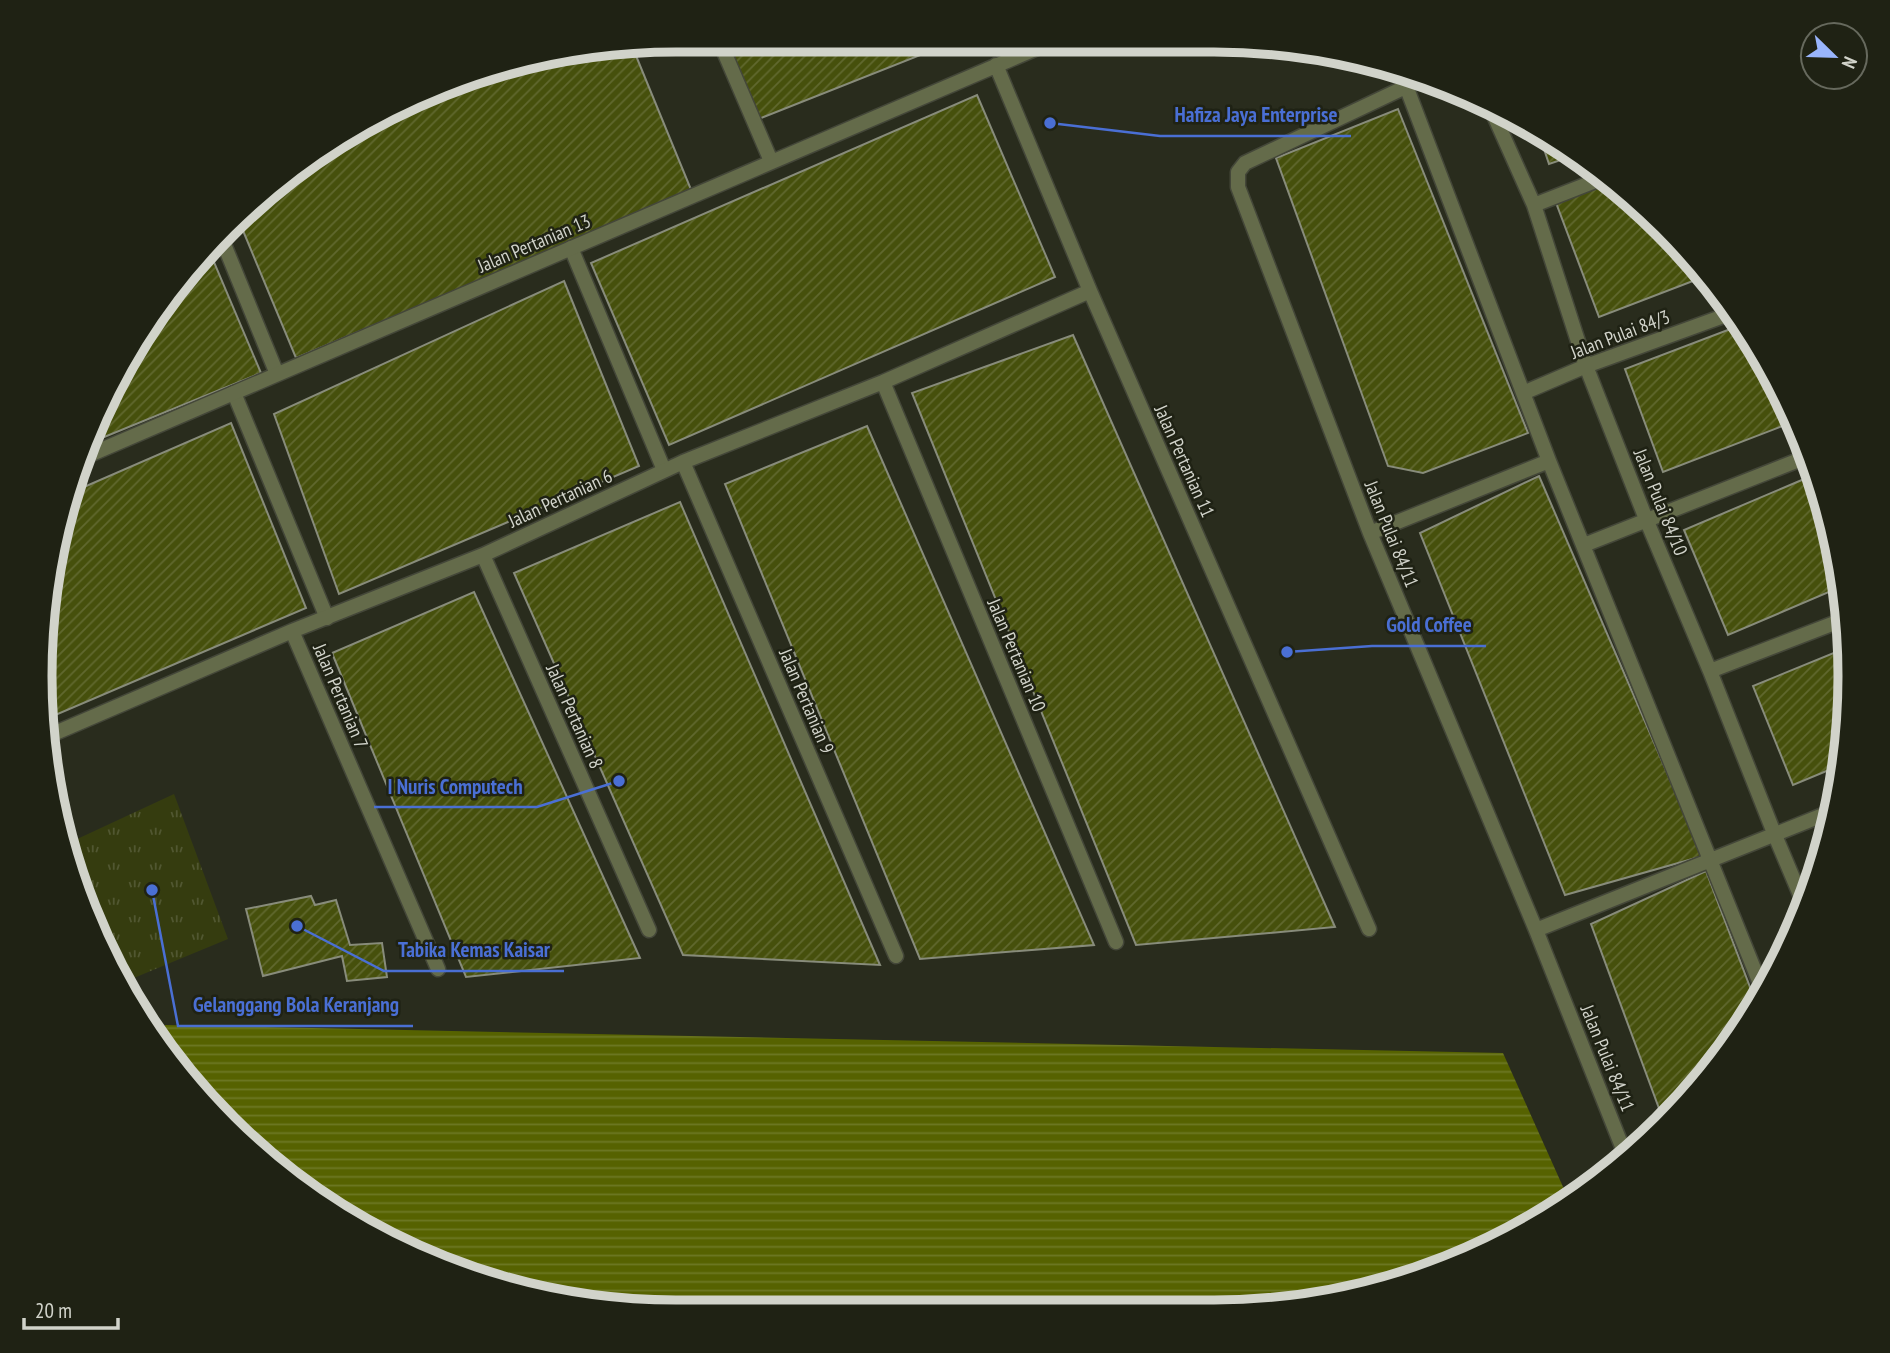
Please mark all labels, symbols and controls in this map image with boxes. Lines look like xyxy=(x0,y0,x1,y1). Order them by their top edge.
north arrow xyxy=(1799,21,1869,91)
text: N xyxy=(1837,53,1863,72)
callout: Hafiza Jaya Enterprise xyxy=(1160,94,1351,136)
text: Hafiza Jaya Enterprise xyxy=(1175,101,1337,128)
street label: Jalan Pertanian 13 xyxy=(473,208,594,278)
street label: Jalan Pulai 84/3 xyxy=(1566,304,1673,364)
street label: Jalan Pertanian 11 xyxy=(1149,400,1220,521)
street label: Jalan Pulai 84/10 xyxy=(1628,444,1693,559)
street label: Jalan Pertanian 6 xyxy=(503,463,616,533)
street label: Jalan Pulai 84/11 xyxy=(1359,476,1424,591)
street label: Jalan Pertanian 10 xyxy=(982,594,1052,715)
callout: Gold Coffee xyxy=(1372,604,1486,646)
text: Gold Coffee xyxy=(1386,611,1472,638)
street label: Jalan Pertanian 7 xyxy=(308,639,374,752)
street label: Jalan Pertanian 9 xyxy=(774,644,840,757)
street label: Jalan Pertanian 8 xyxy=(541,659,609,772)
callout: I Nuris Computech xyxy=(374,765,537,807)
text: I Nuris Computech xyxy=(387,773,523,800)
callout: Tabika Kemas Kaisar xyxy=(384,929,564,971)
text: Tabika Kemas Kaisar xyxy=(398,936,551,963)
callout: Gelanggang Bola Keranjang xyxy=(178,984,413,1026)
text: Gelanggang Bola Keranjang xyxy=(193,991,399,1018)
street label: Jalan Pulai 84/11 xyxy=(1575,1000,1640,1115)
scale bar xyxy=(24,1286,119,1330)
text: 20 m xyxy=(35,1297,72,1324)

